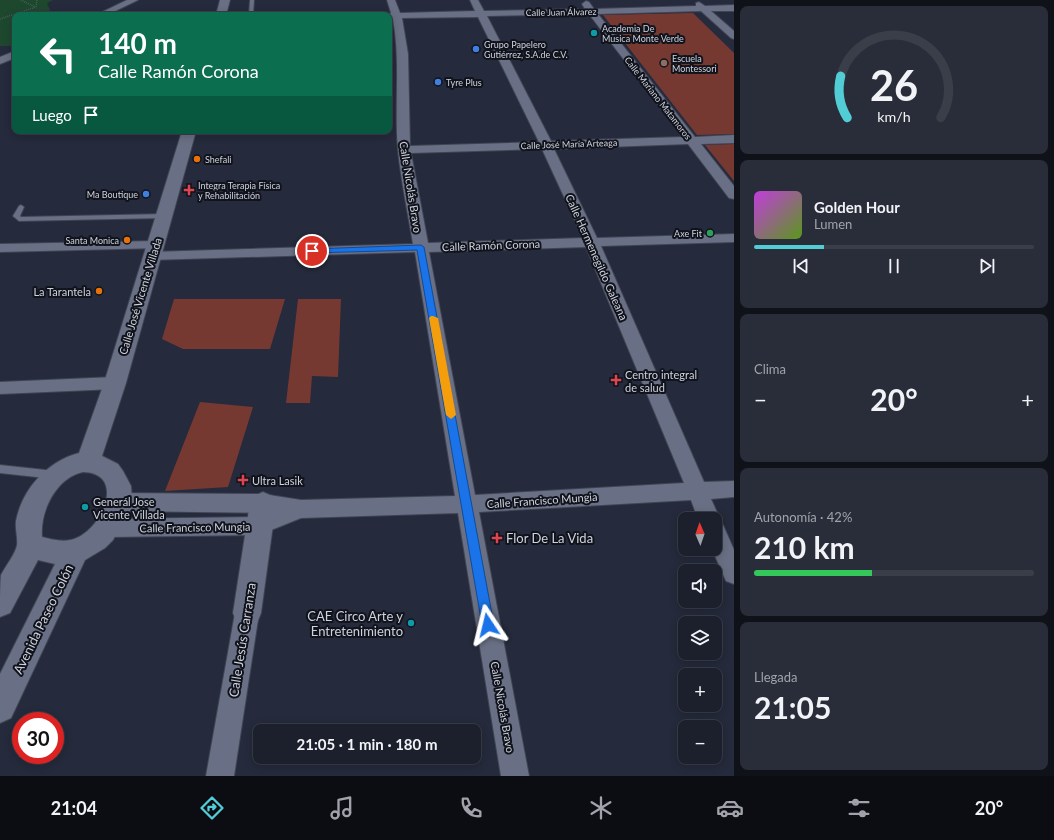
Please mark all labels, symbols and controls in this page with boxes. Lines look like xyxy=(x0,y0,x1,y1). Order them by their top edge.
street label: Calle Juan Álvarez xyxy=(525,6,597,18)
place label: Academia De Musica Monte Verde xyxy=(602,23,684,44)
text: 140 m xyxy=(98,26,177,60)
icon: left xyxy=(32,28,84,80)
marker: Academia De Musica Monte Verde xyxy=(589,28,599,38)
place label: Grupo Papelero Gutiérrez, S.A.de C.V. xyxy=(484,39,568,60)
marker: Grupo Papelero Gutiérrez, S.A.de C.V. xyxy=(471,44,481,54)
place label: Escuela Montessori xyxy=(672,53,717,74)
street label: Calle Mariano Matamoros xyxy=(622,55,694,142)
marker: Escuela Montessori xyxy=(659,58,669,68)
text: Calle Ramón Corona xyxy=(98,60,259,82)
text: 26 xyxy=(870,60,918,110)
marker: Tyre Plus xyxy=(433,77,443,87)
place label: Tyre Plus xyxy=(446,77,482,88)
icon: arrive xyxy=(80,104,102,126)
text: Luego xyxy=(32,106,72,124)
text: km/h xyxy=(877,108,911,125)
street label: Calle José María Arteaga xyxy=(520,137,618,151)
street label: Calle Nicolás Bravo xyxy=(397,140,425,234)
marker: Shefali xyxy=(192,154,202,164)
place label: Shefali xyxy=(205,154,231,165)
place label: Integra Terapia Física y Rehabilitación xyxy=(198,180,280,201)
marker: Integra Terapia Física y Rehabilitación xyxy=(183,184,195,196)
place label: Ma Boutique xyxy=(87,189,138,200)
marker: Ma Boutique xyxy=(141,189,151,199)
street label: Calle Hermenegildo Galeana xyxy=(563,192,631,322)
text: Golden Hour xyxy=(814,198,900,216)
text: Lumen xyxy=(814,216,852,232)
place label: Axe Fit xyxy=(674,228,703,239)
marker: Axe Fit xyxy=(705,228,715,238)
pin xyxy=(295,234,329,268)
place label: Santa Monica xyxy=(65,235,119,246)
marker: Santa Monica xyxy=(122,235,132,245)
street label: Calle José Vicente Villada xyxy=(116,236,164,356)
street label: Calle Ramón Corona xyxy=(442,237,540,253)
icon: arrive xyxy=(301,240,323,262)
icon: previous xyxy=(790,255,812,277)
icon: pause xyxy=(883,255,905,277)
icon: next xyxy=(976,255,998,277)
place label: La Tarantela xyxy=(33,285,91,298)
marker: La Tarantela xyxy=(94,286,104,296)
text: Clima xyxy=(754,361,786,377)
place label: Centro integral de salud xyxy=(625,368,697,394)
marker: Centro integral de salud xyxy=(610,374,622,386)
text: 20° xyxy=(870,381,918,417)
text: − xyxy=(754,386,767,413)
text: + xyxy=(1021,386,1034,413)
marker: Ultra Lasik xyxy=(237,474,249,486)
place label: Ultra Lasik xyxy=(252,474,303,487)
street label: Calle Francisco Mungia xyxy=(486,490,598,510)
place label: Generál Jose Vicente Villada xyxy=(93,495,165,521)
marker: Generál Jose Vicente Villada xyxy=(80,502,90,512)
text: Autonomía · 42% xyxy=(754,509,852,525)
north arrow xyxy=(678,512,722,556)
map controls xyxy=(678,512,722,764)
street label: Calle Francisco Mungia xyxy=(139,520,251,534)
text: 210 km xyxy=(754,529,855,565)
place label: Flor De La Vida xyxy=(506,530,593,546)
marker: Flor De La Vida xyxy=(491,532,503,544)
street label: Avenida Paseo Colón xyxy=(10,562,76,676)
button: sound xyxy=(678,564,722,608)
street label: Calle Jesús Carranza xyxy=(225,582,259,698)
position arrow xyxy=(467,604,509,646)
place label: CAE Circo Arte y Entretenimiento xyxy=(307,608,403,639)
button: layers xyxy=(678,616,722,660)
marker: CAE Circo Arte y Entretenimiento xyxy=(406,618,416,628)
street label: Calle Nicolás Bravo xyxy=(489,660,517,754)
button: + xyxy=(678,668,722,712)
text: Llegada xyxy=(754,669,798,685)
text: 21:05 xyxy=(754,689,831,725)
speed limit sign: 30 xyxy=(12,712,64,764)
button: − xyxy=(678,720,722,764)
text: 21:05 · 1 min · 180 m xyxy=(297,735,437,753)
icon: directions xyxy=(198,794,226,822)
icon: music xyxy=(328,794,356,822)
icon: phone xyxy=(457,794,485,822)
icon: climate xyxy=(587,794,615,822)
icon: car xyxy=(716,794,744,822)
icon: filters xyxy=(845,794,873,822)
text: 21:04 xyxy=(51,797,97,819)
text: 20° xyxy=(975,797,1003,819)

